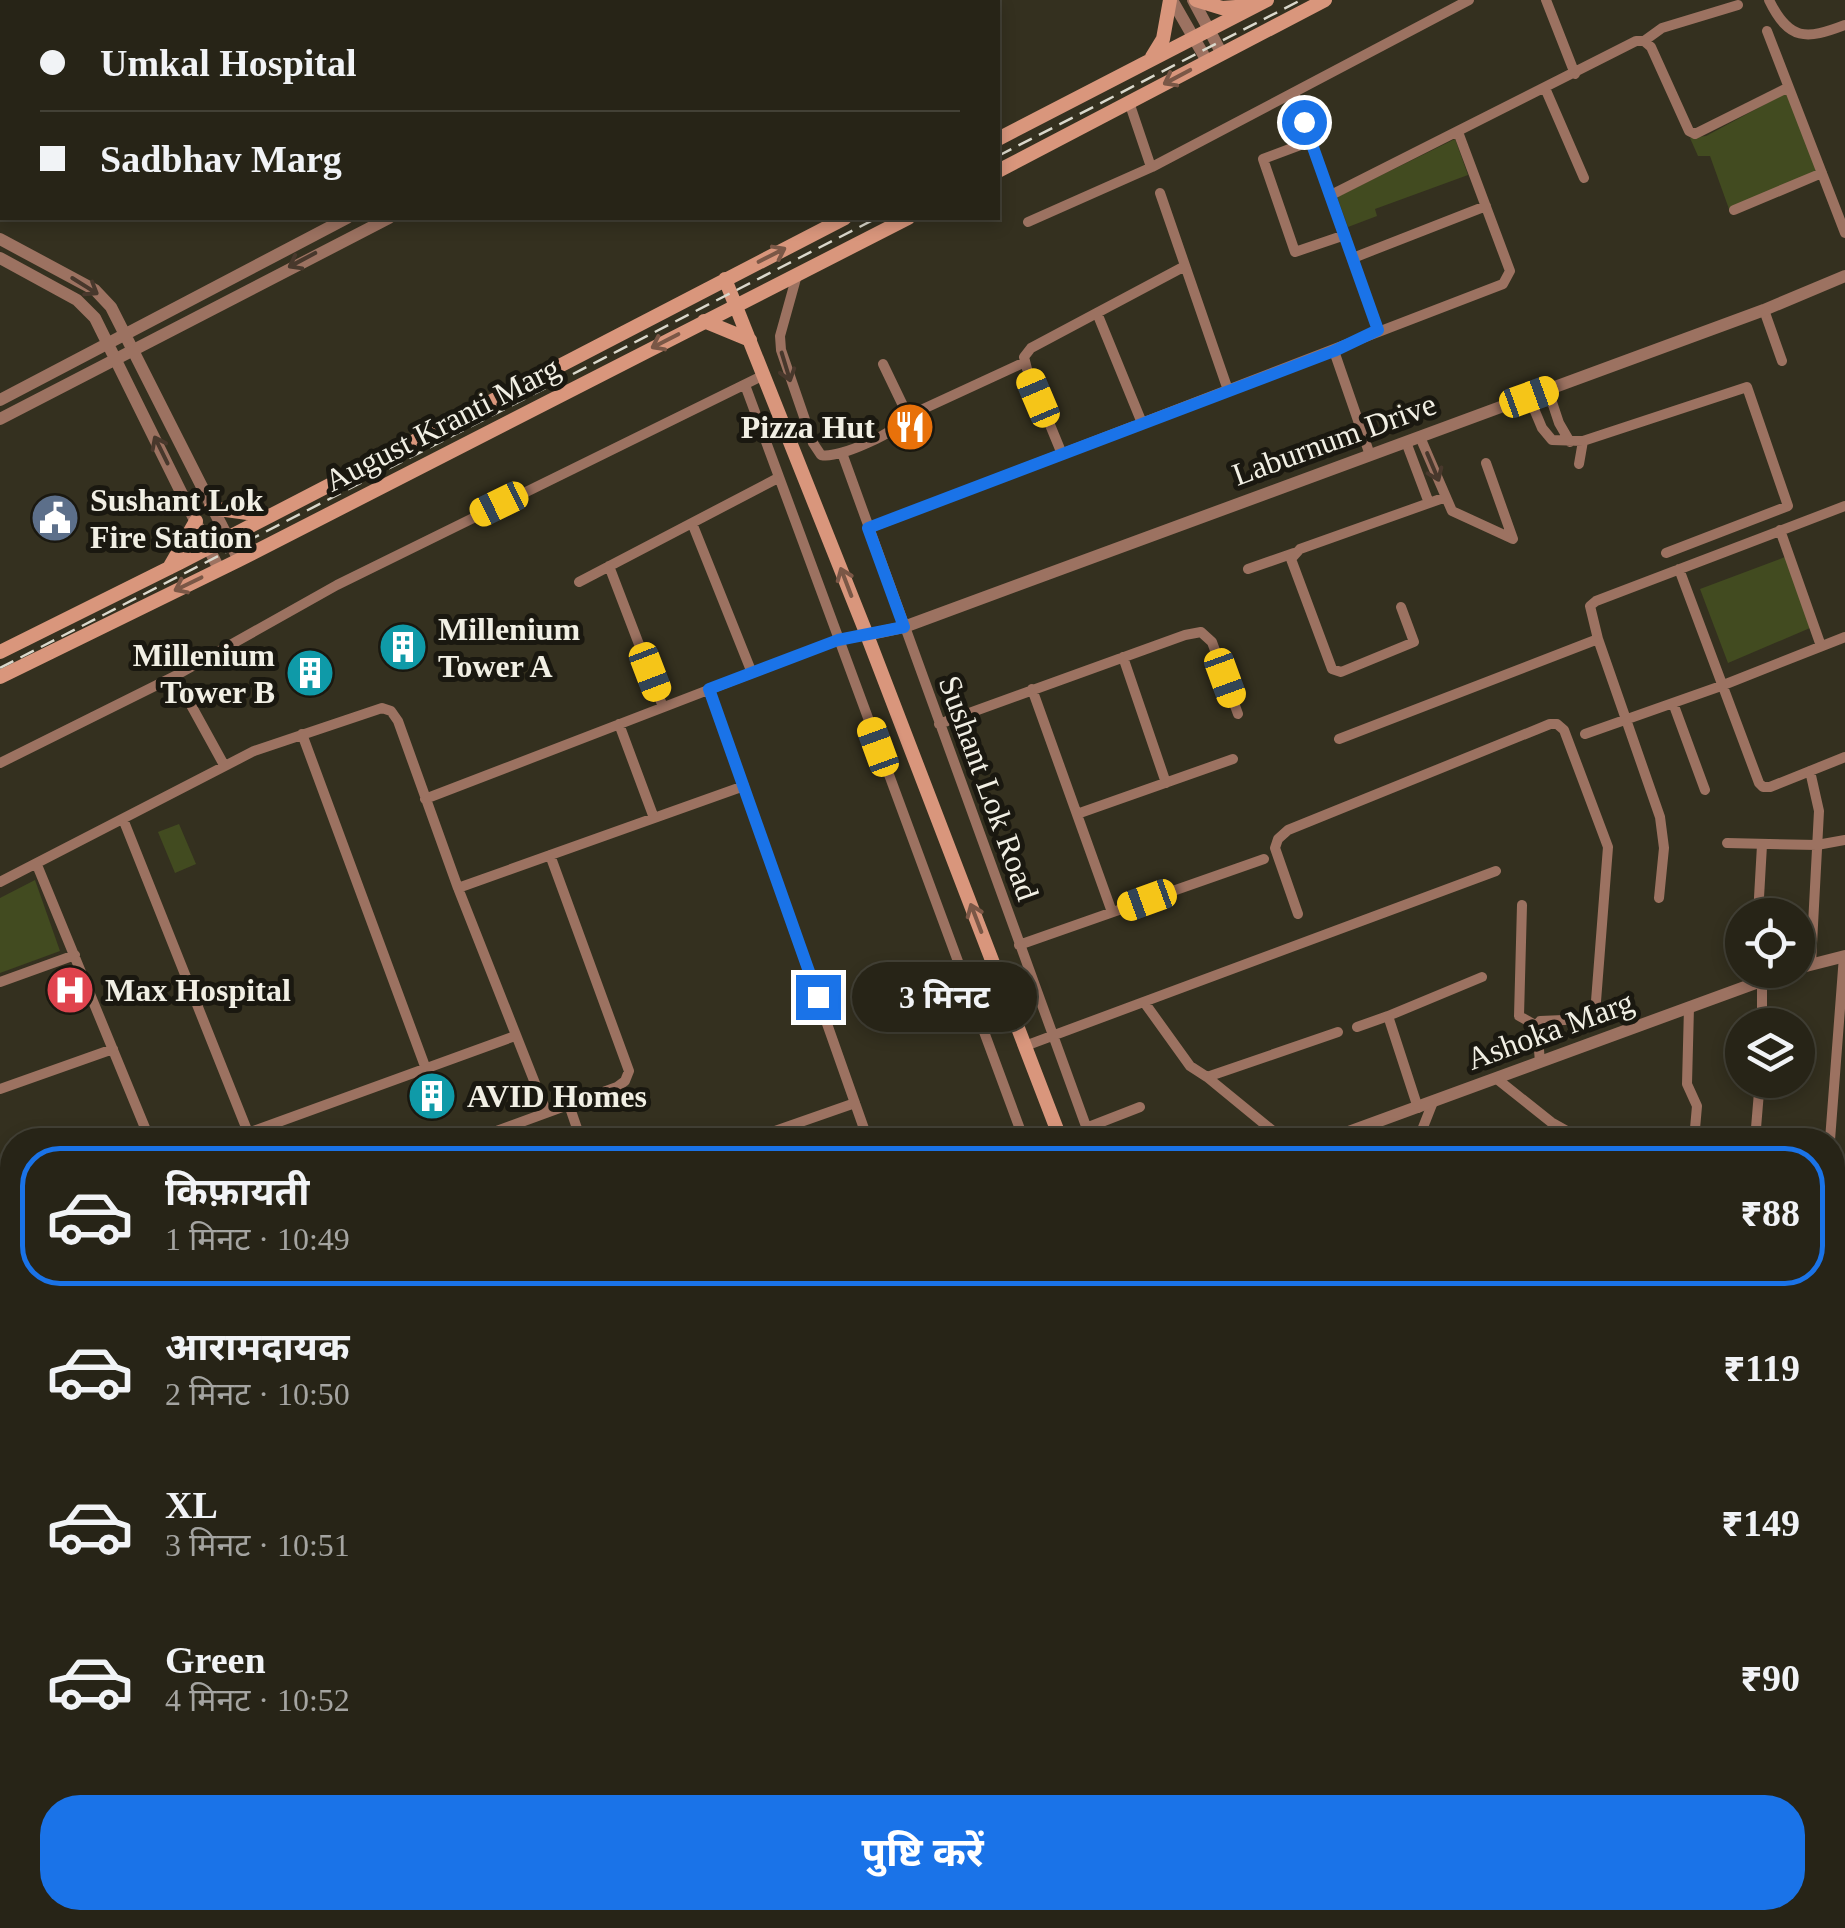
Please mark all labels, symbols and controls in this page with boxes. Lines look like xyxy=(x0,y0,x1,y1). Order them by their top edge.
text: Umkal Hospital xyxy=(100,42,357,84)
one-way arrow xyxy=(1162,68,1192,87)
route start xyxy=(1282,100,1327,145)
text: Sadbhav Marg xyxy=(100,138,342,180)
one-way arrow xyxy=(756,245,786,264)
one-way arrow xyxy=(287,251,317,270)
one-way arrow xyxy=(70,276,99,297)
one-way arrow xyxy=(650,332,680,351)
street label: August Kranti Marg xyxy=(318,349,566,499)
one-way arrow xyxy=(778,351,796,382)
car xyxy=(1012,365,1064,431)
car xyxy=(1496,373,1562,421)
street label: Laburnum Drive xyxy=(1227,385,1441,493)
restaurant icon: Pizza Hut xyxy=(884,401,936,453)
place label: Pizza Hut xyxy=(741,409,875,445)
one-way arrow xyxy=(150,436,169,466)
one-way arrow xyxy=(1425,451,1443,482)
car xyxy=(465,477,533,531)
place label: Sushant Lok Fire Station xyxy=(90,482,264,555)
public building icon: Sushant Lok Fire Station xyxy=(29,492,81,544)
one-way arrow xyxy=(836,568,854,598)
one-way arrow xyxy=(174,576,204,595)
place label: Millenium Tower A xyxy=(438,611,581,684)
building icon: Millenium Tower A xyxy=(377,621,429,673)
place label: Millenium Tower B xyxy=(133,637,275,710)
car xyxy=(625,639,675,705)
car xyxy=(1201,645,1249,711)
building icon: Millenium Tower B xyxy=(284,647,336,699)
street label: Sushant Lok Road xyxy=(932,671,1046,905)
car xyxy=(854,714,902,780)
car xyxy=(1114,876,1180,924)
map controls xyxy=(1725,898,1815,1098)
button: locate xyxy=(1725,898,1815,988)
one-way arrow xyxy=(965,904,983,934)
callout: 3 मिनट xyxy=(853,962,1038,1032)
hospital icon: Max Hospital xyxy=(44,964,96,1016)
place label: Max Hospital xyxy=(105,972,291,1008)
route end xyxy=(796,975,841,1020)
text: 3 मिनट xyxy=(899,979,990,1015)
street label: Ashoka Marg xyxy=(1462,983,1638,1077)
button: layers xyxy=(1725,1008,1815,1098)
building icon: AVID Homes xyxy=(406,1070,458,1122)
place label: AVID Homes xyxy=(467,1078,647,1114)
icon: car xyxy=(45,1171,135,1261)
text: किफ़ायती xyxy=(165,1171,309,1213)
text: ₹88 xyxy=(1740,1192,1800,1234)
text: 1 मिनट · 10:49 xyxy=(165,1221,350,1257)
icon: car xyxy=(45,1326,135,1416)
text: आरामदायक xyxy=(165,1326,349,1368)
text: ₹119 xyxy=(1723,1347,1800,1389)
text: 2 मिनट · 10:50 xyxy=(165,1376,350,1412)
icon: car xyxy=(45,1481,135,1571)
text: XL xyxy=(165,1484,218,1526)
text: ₹149 xyxy=(1721,1502,1800,1544)
text: 3 मिनट · 10:51 xyxy=(165,1527,350,1563)
icon: car xyxy=(45,1636,135,1726)
text: Green xyxy=(165,1639,266,1681)
text: ₹90 xyxy=(1740,1657,1800,1699)
text: 4 मिनट · 10:52 xyxy=(165,1682,350,1718)
button: पुष्टि करें xyxy=(40,1795,1805,1910)

